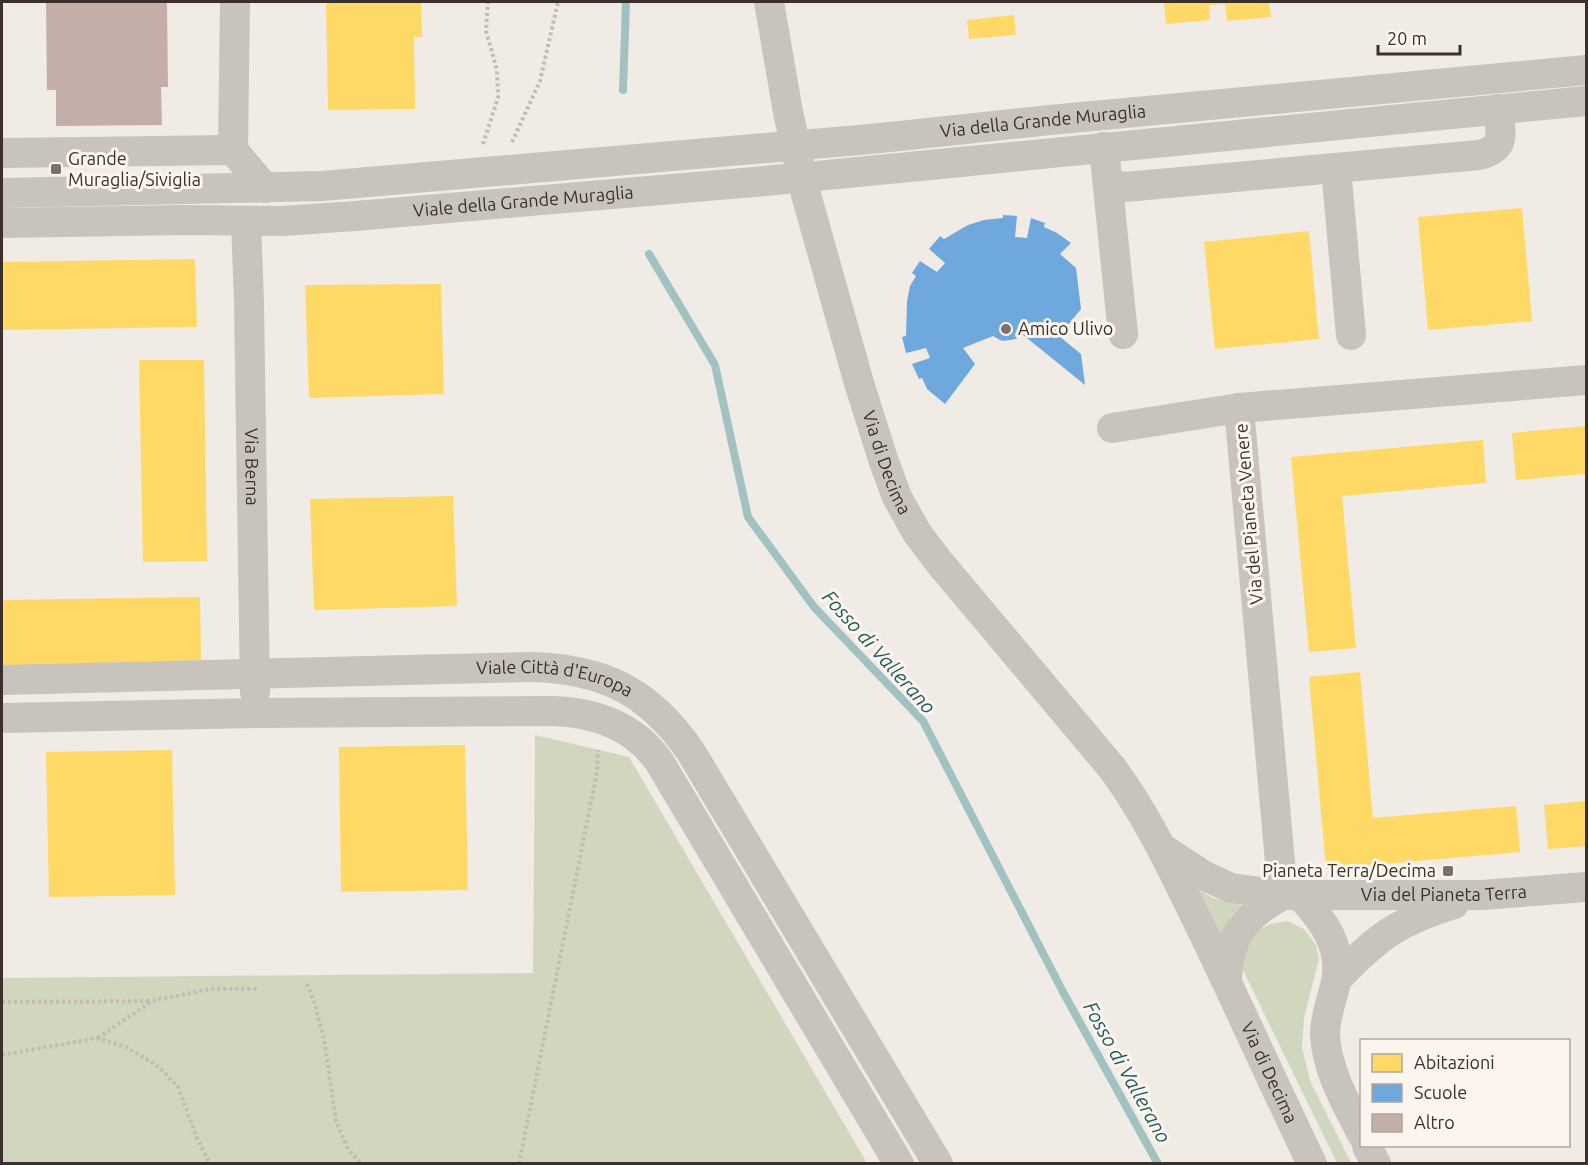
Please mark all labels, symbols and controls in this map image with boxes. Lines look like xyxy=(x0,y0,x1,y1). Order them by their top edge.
scale bar xyxy=(1378,18,1460,56)
text: 20 m xyxy=(1387,28,1427,48)
street label: Via della Grande Muraglia xyxy=(939,100,1147,141)
place label: Grande Muraglia/Siviglia xyxy=(68,148,201,189)
marker: Grande Muraglia/Siviglia xyxy=(49,162,63,176)
street label: Viale della Grande Muraglia xyxy=(412,181,634,220)
place label: Amico Ulivo xyxy=(1018,318,1113,338)
marker: Amico Ulivo xyxy=(999,322,1013,336)
street label: Via di Decima xyxy=(859,408,916,517)
street label: Via del Pianeta Venere xyxy=(1230,423,1266,605)
street label: Via Berna xyxy=(242,428,263,506)
water label: Fosso di Vallerano xyxy=(818,585,941,718)
street label: Viale Città d'Europa xyxy=(476,656,637,700)
place label: Pianeta Terra/Decima xyxy=(1262,860,1436,880)
marker: Pianeta Terra/Decima xyxy=(1441,864,1455,878)
street label: Via del Pianeta Terra xyxy=(1361,881,1528,904)
water label: Fosso di Vallerano xyxy=(1079,997,1176,1146)
street label: Via di Decima xyxy=(1238,1019,1302,1126)
legend xyxy=(1360,1039,1570,1147)
text: Abitazioni xyxy=(1414,1052,1495,1072)
text: Scuole xyxy=(1414,1082,1467,1102)
text: Altro xyxy=(1414,1112,1455,1132)

